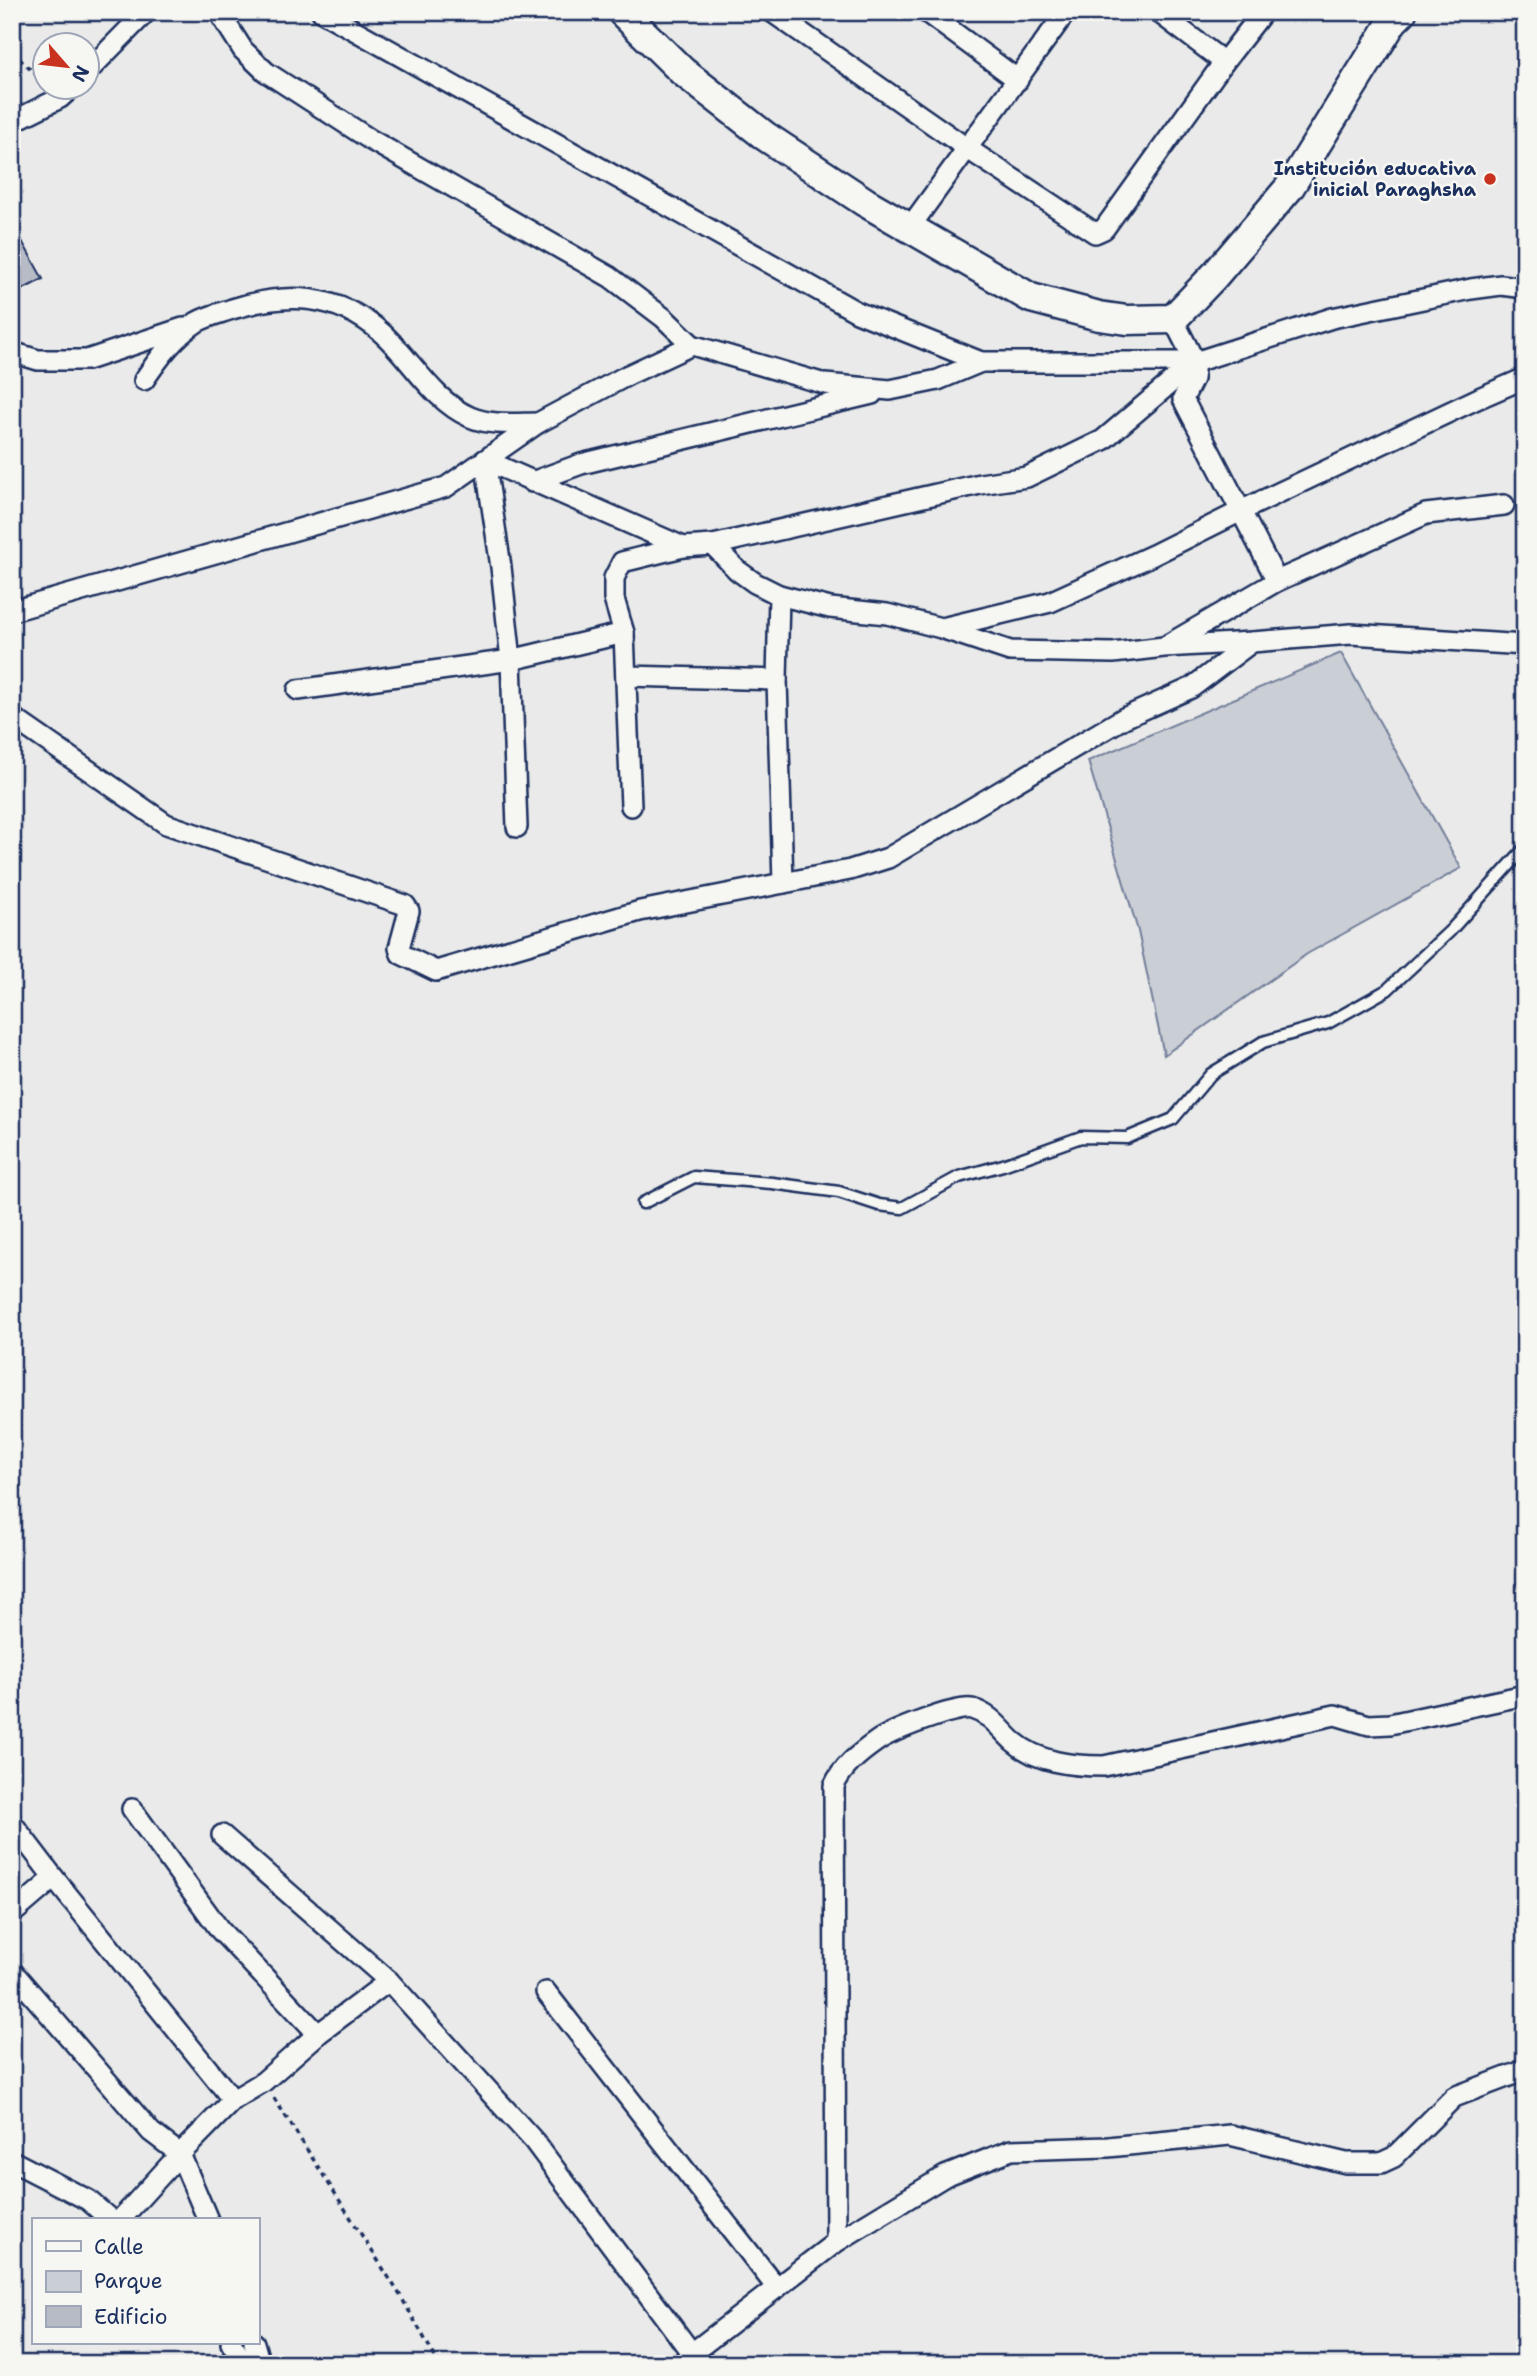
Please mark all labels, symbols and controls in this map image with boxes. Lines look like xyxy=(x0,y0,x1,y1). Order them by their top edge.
north arrow xyxy=(32,32,102,102)
text: N xyxy=(66,61,95,86)
place label: Institución educativa inicial Paraghsha xyxy=(1274,157,1477,202)
marker: Institución educativa inicial Paraghsha xyxy=(1482,171,1498,187)
legend xyxy=(32,2218,259,2344)
text: Calle xyxy=(94,2233,144,2261)
text: Parque xyxy=(94,2267,163,2295)
text: Edificio xyxy=(94,2303,167,2331)

